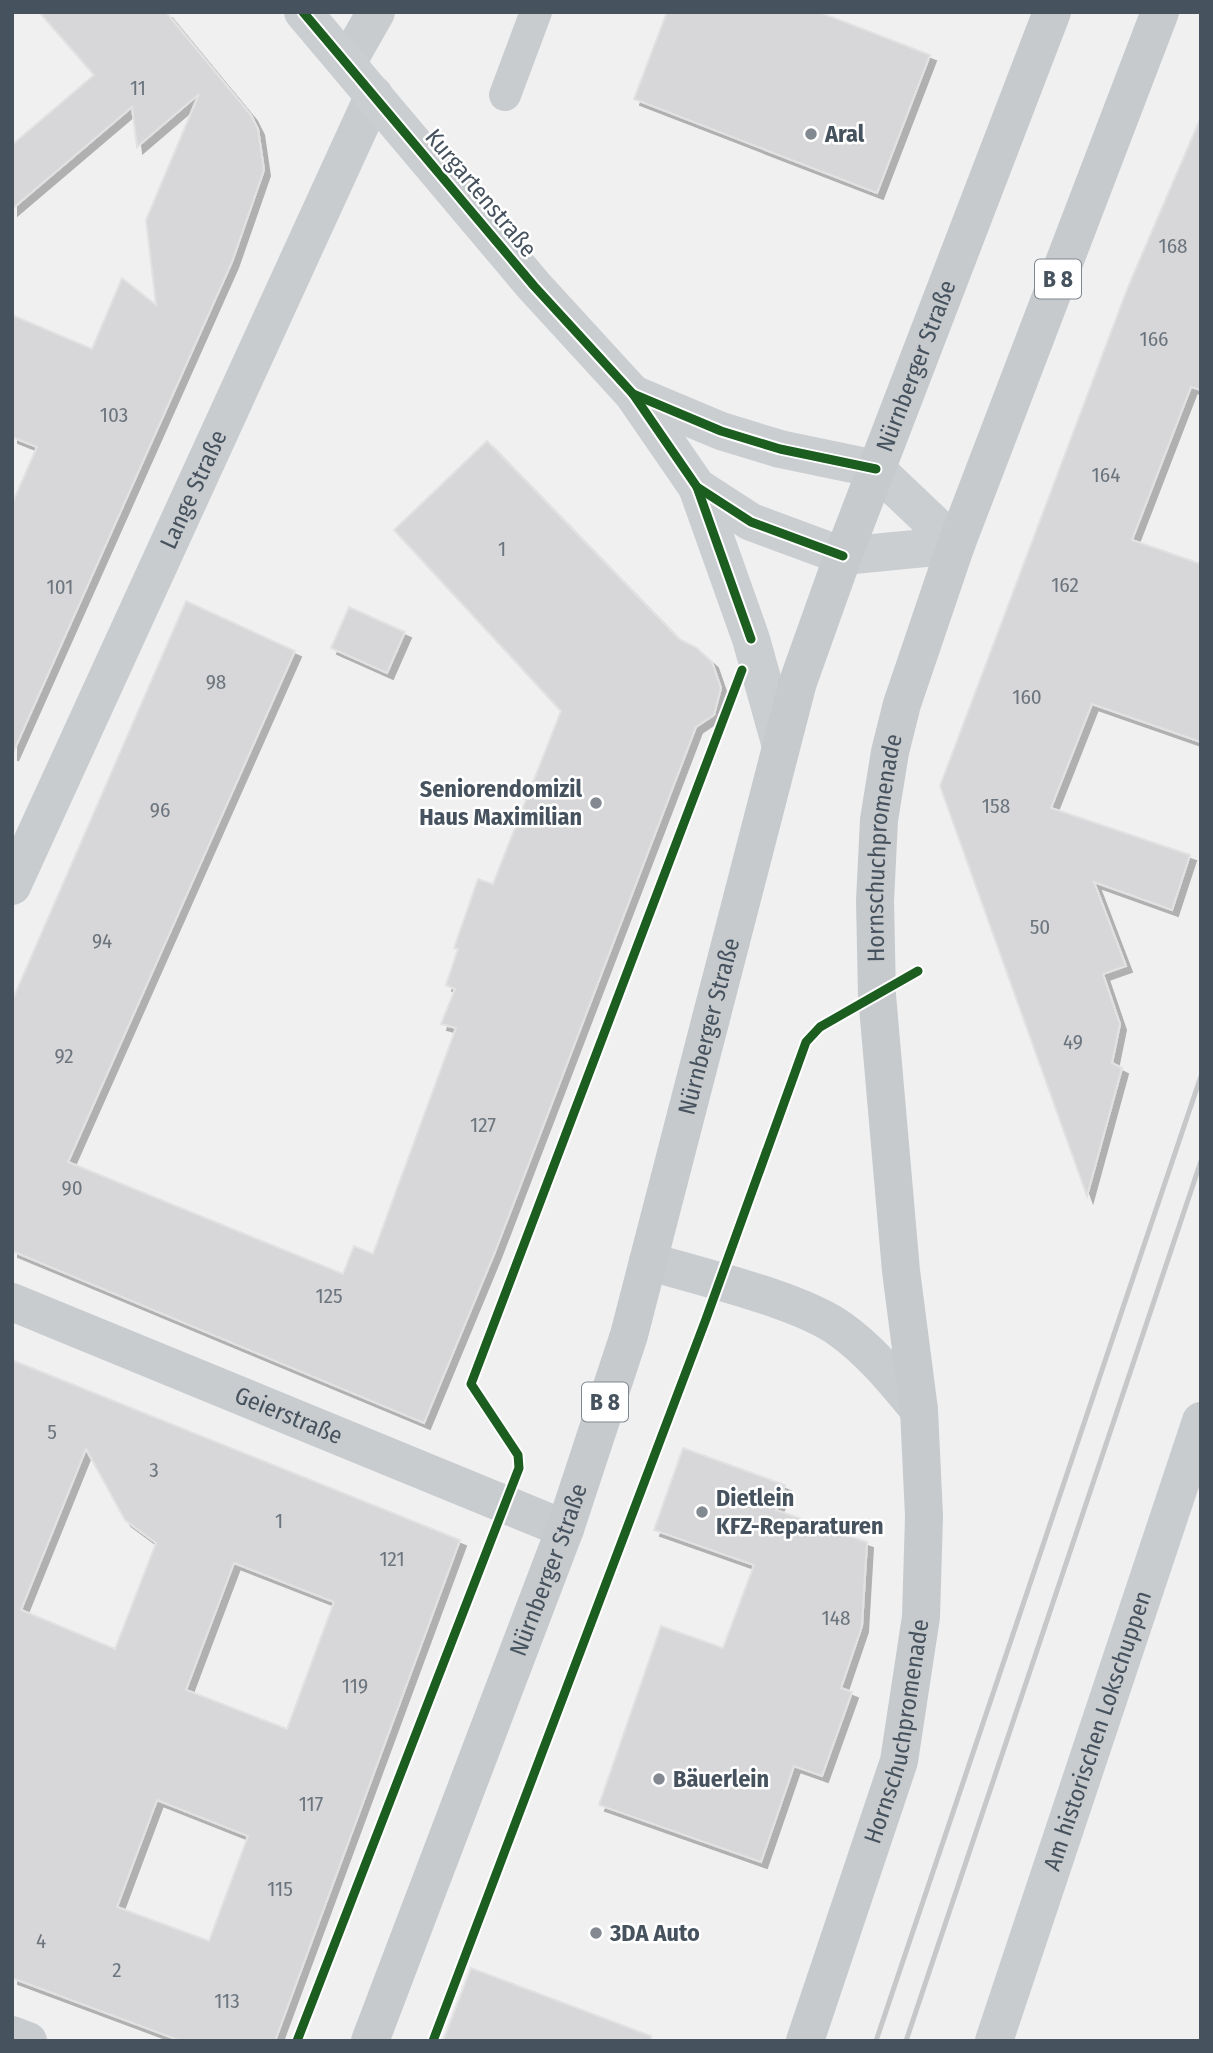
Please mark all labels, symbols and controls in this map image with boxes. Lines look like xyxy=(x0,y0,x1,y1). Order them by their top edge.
house number: 11 xyxy=(130,75,146,101)
place label: Aral xyxy=(824,120,865,148)
street label: Kurgartenstraße xyxy=(419,123,543,263)
marker: Aral xyxy=(803,126,819,142)
house number: 168 xyxy=(1158,233,1188,259)
road number: B 8 xyxy=(1035,260,1081,298)
street label: Nürnberger Straße xyxy=(870,276,962,456)
house number: 166 xyxy=(1139,326,1169,352)
house number: 103 xyxy=(100,402,128,428)
street label: Lange Straße xyxy=(154,426,233,553)
house number: 164 xyxy=(1092,462,1120,488)
house number: 1 xyxy=(498,536,506,562)
house number: 162 xyxy=(1051,572,1079,598)
house number: 101 xyxy=(47,574,73,600)
house number: 98 xyxy=(206,669,226,695)
house number: 160 xyxy=(1012,684,1042,710)
street label: Hornschuchpromenade xyxy=(861,731,908,962)
place label: Seniorendomizil Haus Maximilian xyxy=(419,775,582,831)
house number: 158 xyxy=(982,793,1010,819)
marker: Seniorendomizil Haus Maximilian xyxy=(588,795,604,811)
house number: 96 xyxy=(150,797,170,823)
house number: 50 xyxy=(1030,914,1050,940)
house number: 94 xyxy=(92,928,112,954)
street label: Nürnberger Straße xyxy=(673,935,745,1118)
house number: 49 xyxy=(1063,1029,1083,1055)
house number: 92 xyxy=(54,1043,74,1069)
house number: 127 xyxy=(470,1112,496,1138)
house number: 90 xyxy=(61,1175,83,1201)
house number: 125 xyxy=(315,1283,343,1309)
street label: Geierstraße xyxy=(231,1381,347,1450)
road number: B 8 xyxy=(582,1382,628,1422)
house number: 5 xyxy=(47,1419,57,1445)
house number: 3 xyxy=(149,1457,159,1483)
street label: Nürnberger Straße xyxy=(504,1480,593,1660)
place label: Dietlein KFZ-Reparaturen xyxy=(716,1484,884,1540)
marker: Dietlein KFZ-Reparaturen xyxy=(694,1504,710,1520)
house number: 1 xyxy=(275,1508,283,1534)
house number: 121 xyxy=(379,1546,405,1572)
street label: Am historischen Lokschuppen xyxy=(1038,1587,1157,1874)
house number: 148 xyxy=(822,1605,850,1631)
street label: Hornschuchpromenade xyxy=(858,1617,934,1847)
house number: 119 xyxy=(342,1673,368,1699)
place label: Bäuerlein xyxy=(673,1765,769,1793)
marker: Bäuerlein xyxy=(651,1771,667,1787)
house number: 117 xyxy=(299,1791,323,1817)
house number: 115 xyxy=(267,1876,293,1902)
place label: 3DA Auto xyxy=(609,1919,700,1947)
marker: 3DA Auto xyxy=(588,1925,604,1941)
house number: 4 xyxy=(36,1928,46,1954)
house number: 2 xyxy=(112,1957,122,1983)
house number: 113 xyxy=(214,1988,240,2014)

